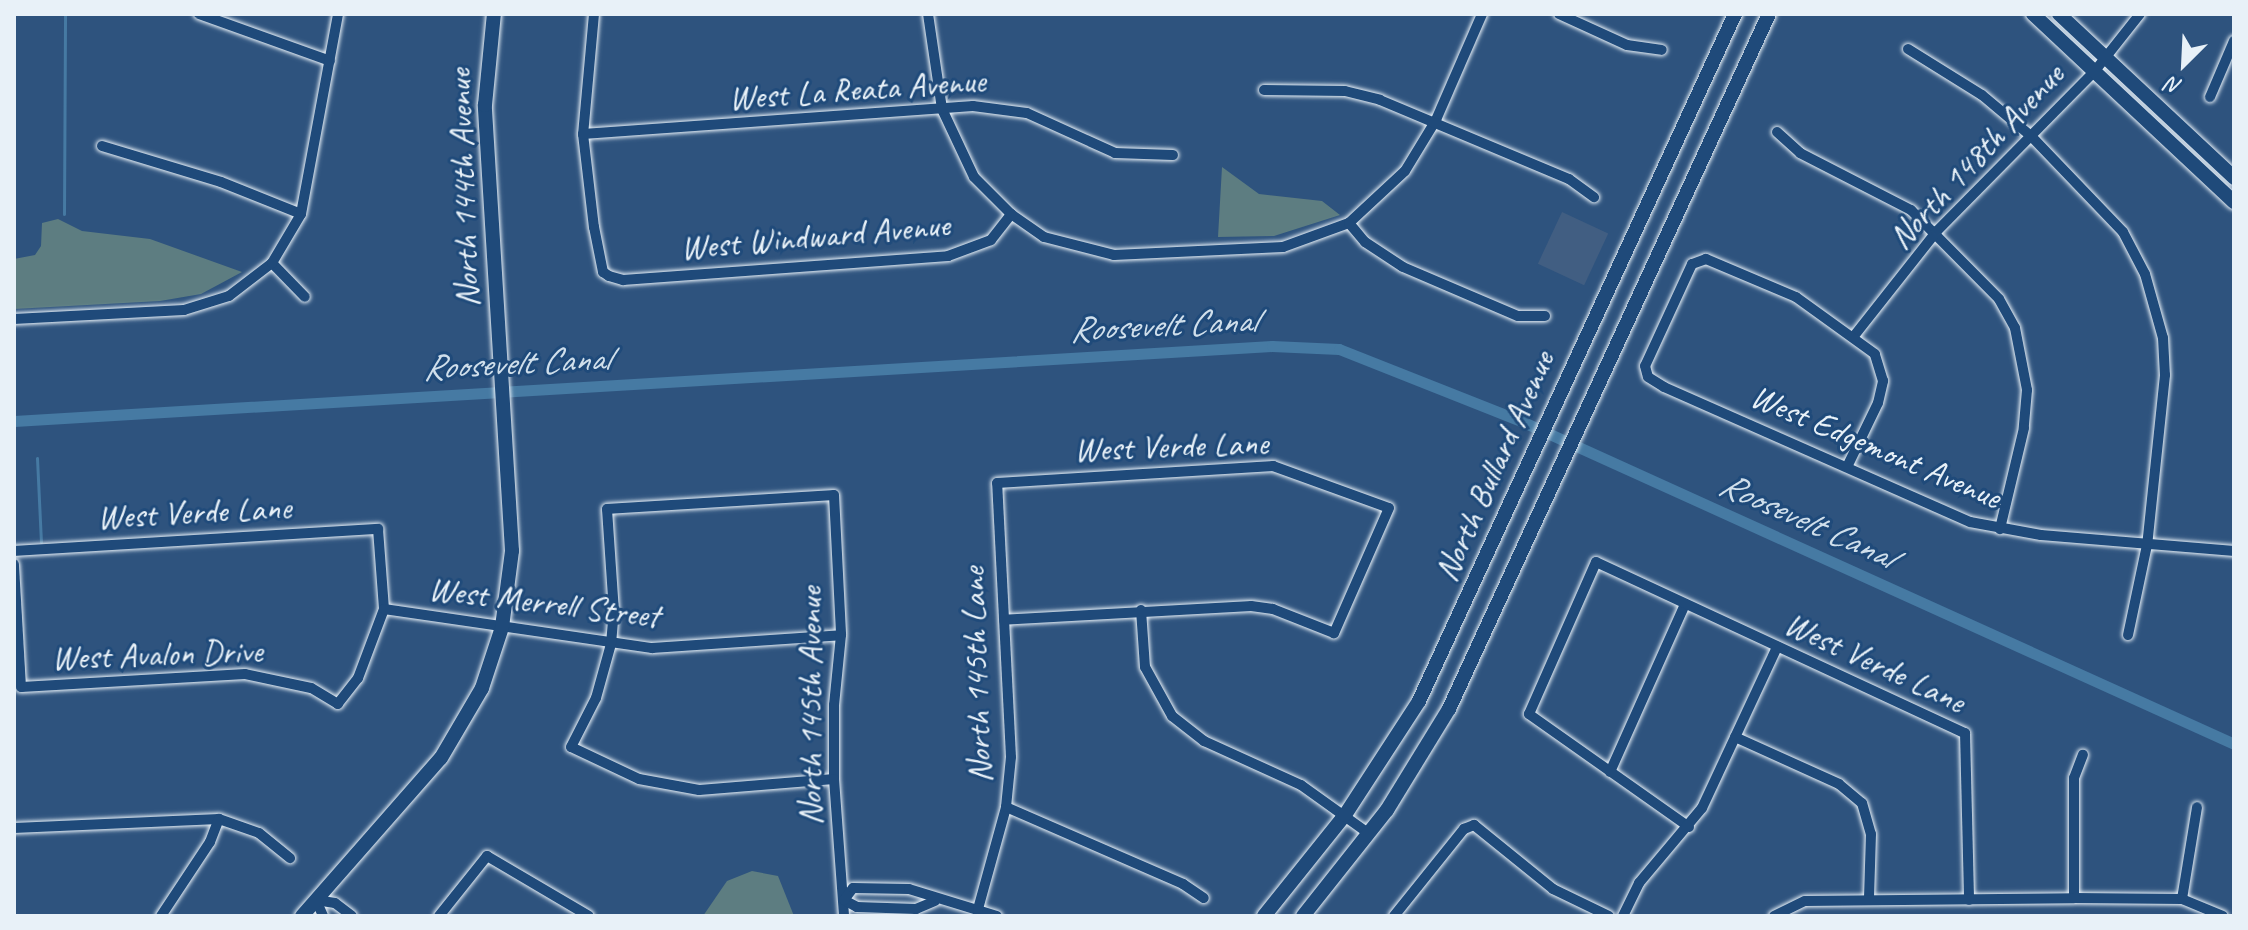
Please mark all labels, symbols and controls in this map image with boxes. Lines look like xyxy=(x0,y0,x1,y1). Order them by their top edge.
north arrow xyxy=(2144,24,2224,104)
street label: North 148th Avenue xyxy=(1880,55,2072,257)
street label: West La Reata Avenue xyxy=(727,60,987,118)
street label: North 144th Avenue xyxy=(438,68,488,308)
text: N xyxy=(2162,70,2186,101)
street label: West Windward Avenue xyxy=(678,204,952,268)
water label: Roosevelt Canal xyxy=(1068,299,1258,351)
water label: Roosevelt Canal xyxy=(421,337,611,389)
street label: North Bullard Avenue xyxy=(1425,345,1563,587)
street label: West Edgemont Avenue xyxy=(1746,375,2006,517)
street label: West Verde Lane xyxy=(1073,422,1269,470)
water label: Roosevelt Canal xyxy=(1712,462,1902,578)
street label: West Verde Lane xyxy=(96,487,292,537)
street label: North 145th Lane xyxy=(952,566,1000,784)
street label: West Merrell Street xyxy=(426,568,662,636)
street label: North 145th Avenue xyxy=(790,587,830,825)
street label: West Verde Lane xyxy=(1778,602,1972,722)
street label: West Avalon Drive xyxy=(50,630,264,678)

